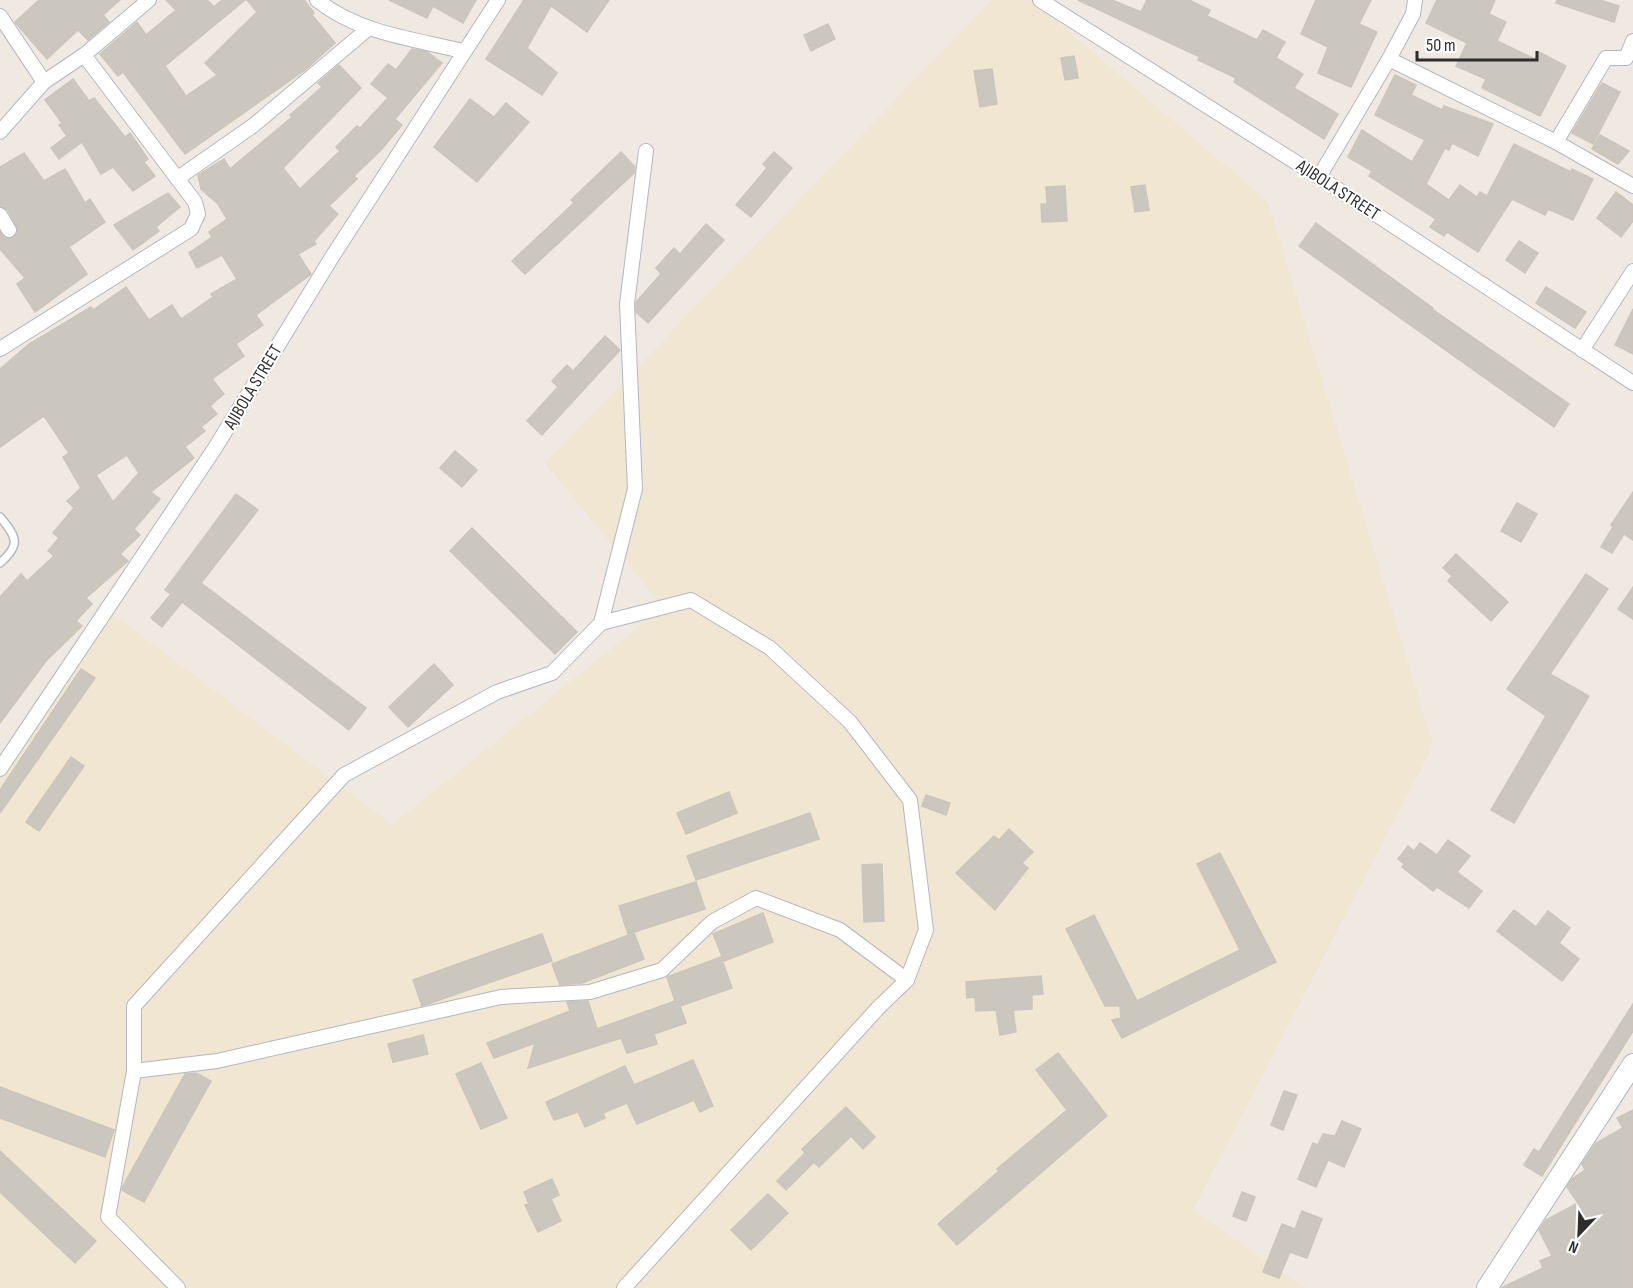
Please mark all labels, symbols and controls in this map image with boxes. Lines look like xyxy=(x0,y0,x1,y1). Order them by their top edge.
scale bar xyxy=(1417,24,1537,62)
text: 50 m xyxy=(1426,35,1456,56)
street label: AJIBOLA STREET xyxy=(1292,155,1384,225)
street label: AJIBOLA STREET xyxy=(219,341,286,434)
north arrow xyxy=(1549,1204,1609,1264)
text: N xyxy=(1566,1236,1581,1257)

